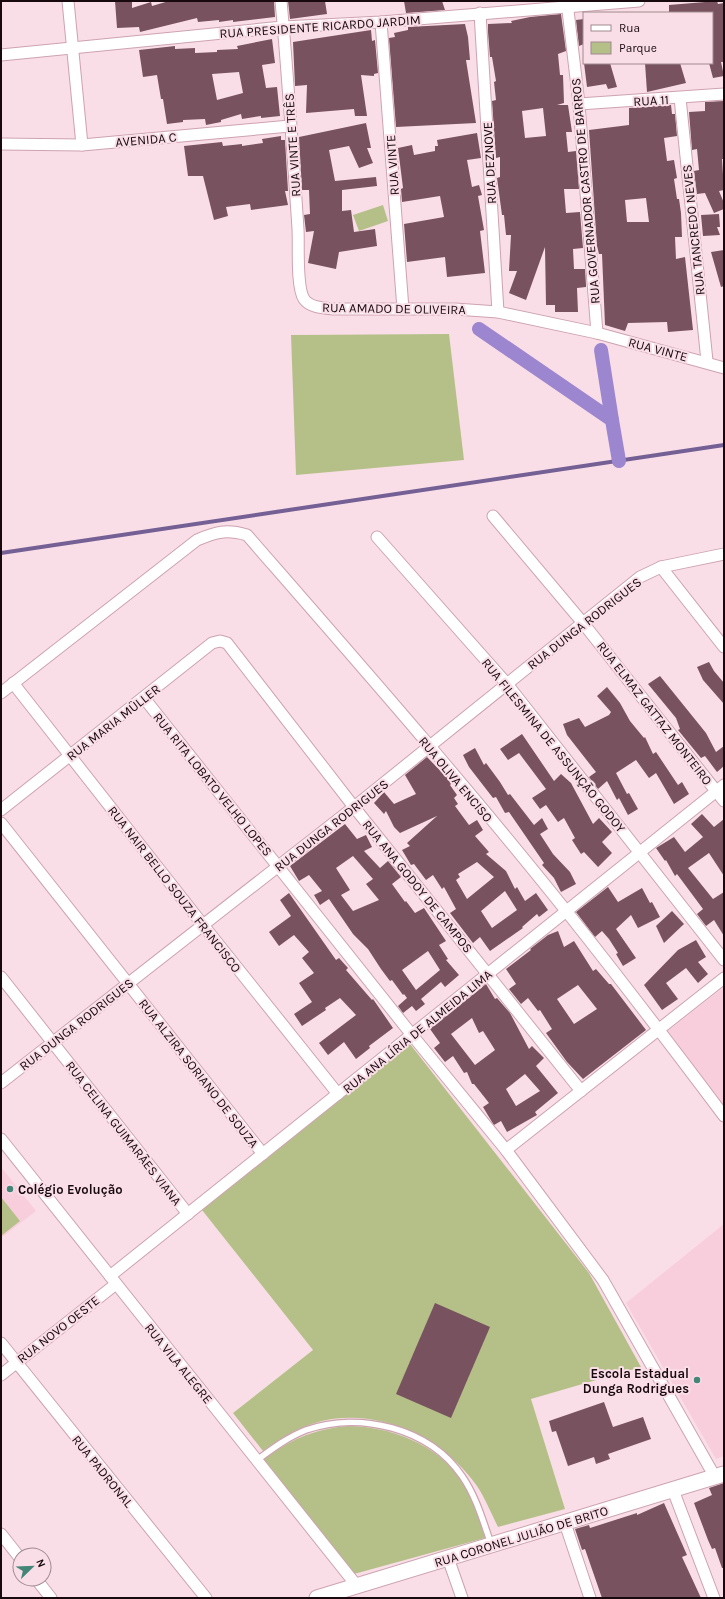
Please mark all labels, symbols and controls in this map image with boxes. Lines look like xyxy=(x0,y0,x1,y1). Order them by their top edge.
street label: RUA PRESIDENTE RICARDO JARDIM xyxy=(219,12,421,41)
legend xyxy=(583,12,713,64)
text: Rua xyxy=(619,21,640,35)
text: Parque xyxy=(619,41,657,55)
street label: RUA GOVERNADOR CASTRO DE BARROS xyxy=(568,77,603,304)
street label: RUA 11 xyxy=(633,92,669,109)
street label: RUA VINTE E TRÊS xyxy=(280,93,304,197)
street label: RUA DEZNOVE xyxy=(480,121,499,205)
street label: AVENIDA C xyxy=(115,129,177,150)
street label: RUA VINTE xyxy=(383,134,402,196)
street label: RUA TANCREDO NEVES xyxy=(679,164,708,296)
street label: RUA AMADO DE OLIVEIRA xyxy=(322,300,467,317)
street label: RUA VINTE xyxy=(627,334,689,365)
street label: RUA DUNGA RODRIGUES xyxy=(524,574,644,673)
street label: RUA ELMAZ GATTAZ MONTEIRO xyxy=(594,639,715,788)
street label: RUA FILESMINA DE ASSUNÇÃO GODOY xyxy=(479,655,629,835)
street label: RUA MARIA MÜLLER xyxy=(63,680,163,764)
street label: RUA RITA LOBATO VELHO LOPES xyxy=(150,710,275,859)
street label: RUA OLIVA ENCISO xyxy=(416,734,496,825)
street label: RUA DUNGA RODRIGUES xyxy=(271,776,391,875)
street label: RUA NAIR BELLO SOUZA FRANCISCO xyxy=(105,803,244,975)
street label: RUA ANA GODOY DE CAMPOS xyxy=(359,817,476,956)
street label: RUA ANA LÍRIA DE ALMEIDA LIMA xyxy=(338,965,495,1096)
street label: RUA DUNGA RODRIGUES xyxy=(16,975,136,1074)
street label: RUA ALZIRA SORIANO DE SOUZA xyxy=(136,996,262,1151)
street label: RUA CELINA GUIMARÃES VIANA xyxy=(63,1058,185,1209)
place label: Colégio Evolução xyxy=(18,1182,123,1197)
marker: Colégio Evolução xyxy=(5,1184,15,1194)
street label: RUA NOVO OESTE xyxy=(14,1293,102,1366)
street label: RUA VILA ALEGRE xyxy=(142,1320,216,1407)
place label: Escola Estadual Dunga Rodrigues xyxy=(583,1366,689,1396)
marker: Escola Estadual Dunga Rodrigues xyxy=(692,1375,702,1385)
street label: RUA PADRONAL xyxy=(69,1432,136,1510)
street label: RUA CORONEL JULIÃO DE BRITO xyxy=(432,1503,610,1570)
north arrow xyxy=(12,1547,52,1587)
text: N xyxy=(33,1557,48,1569)

